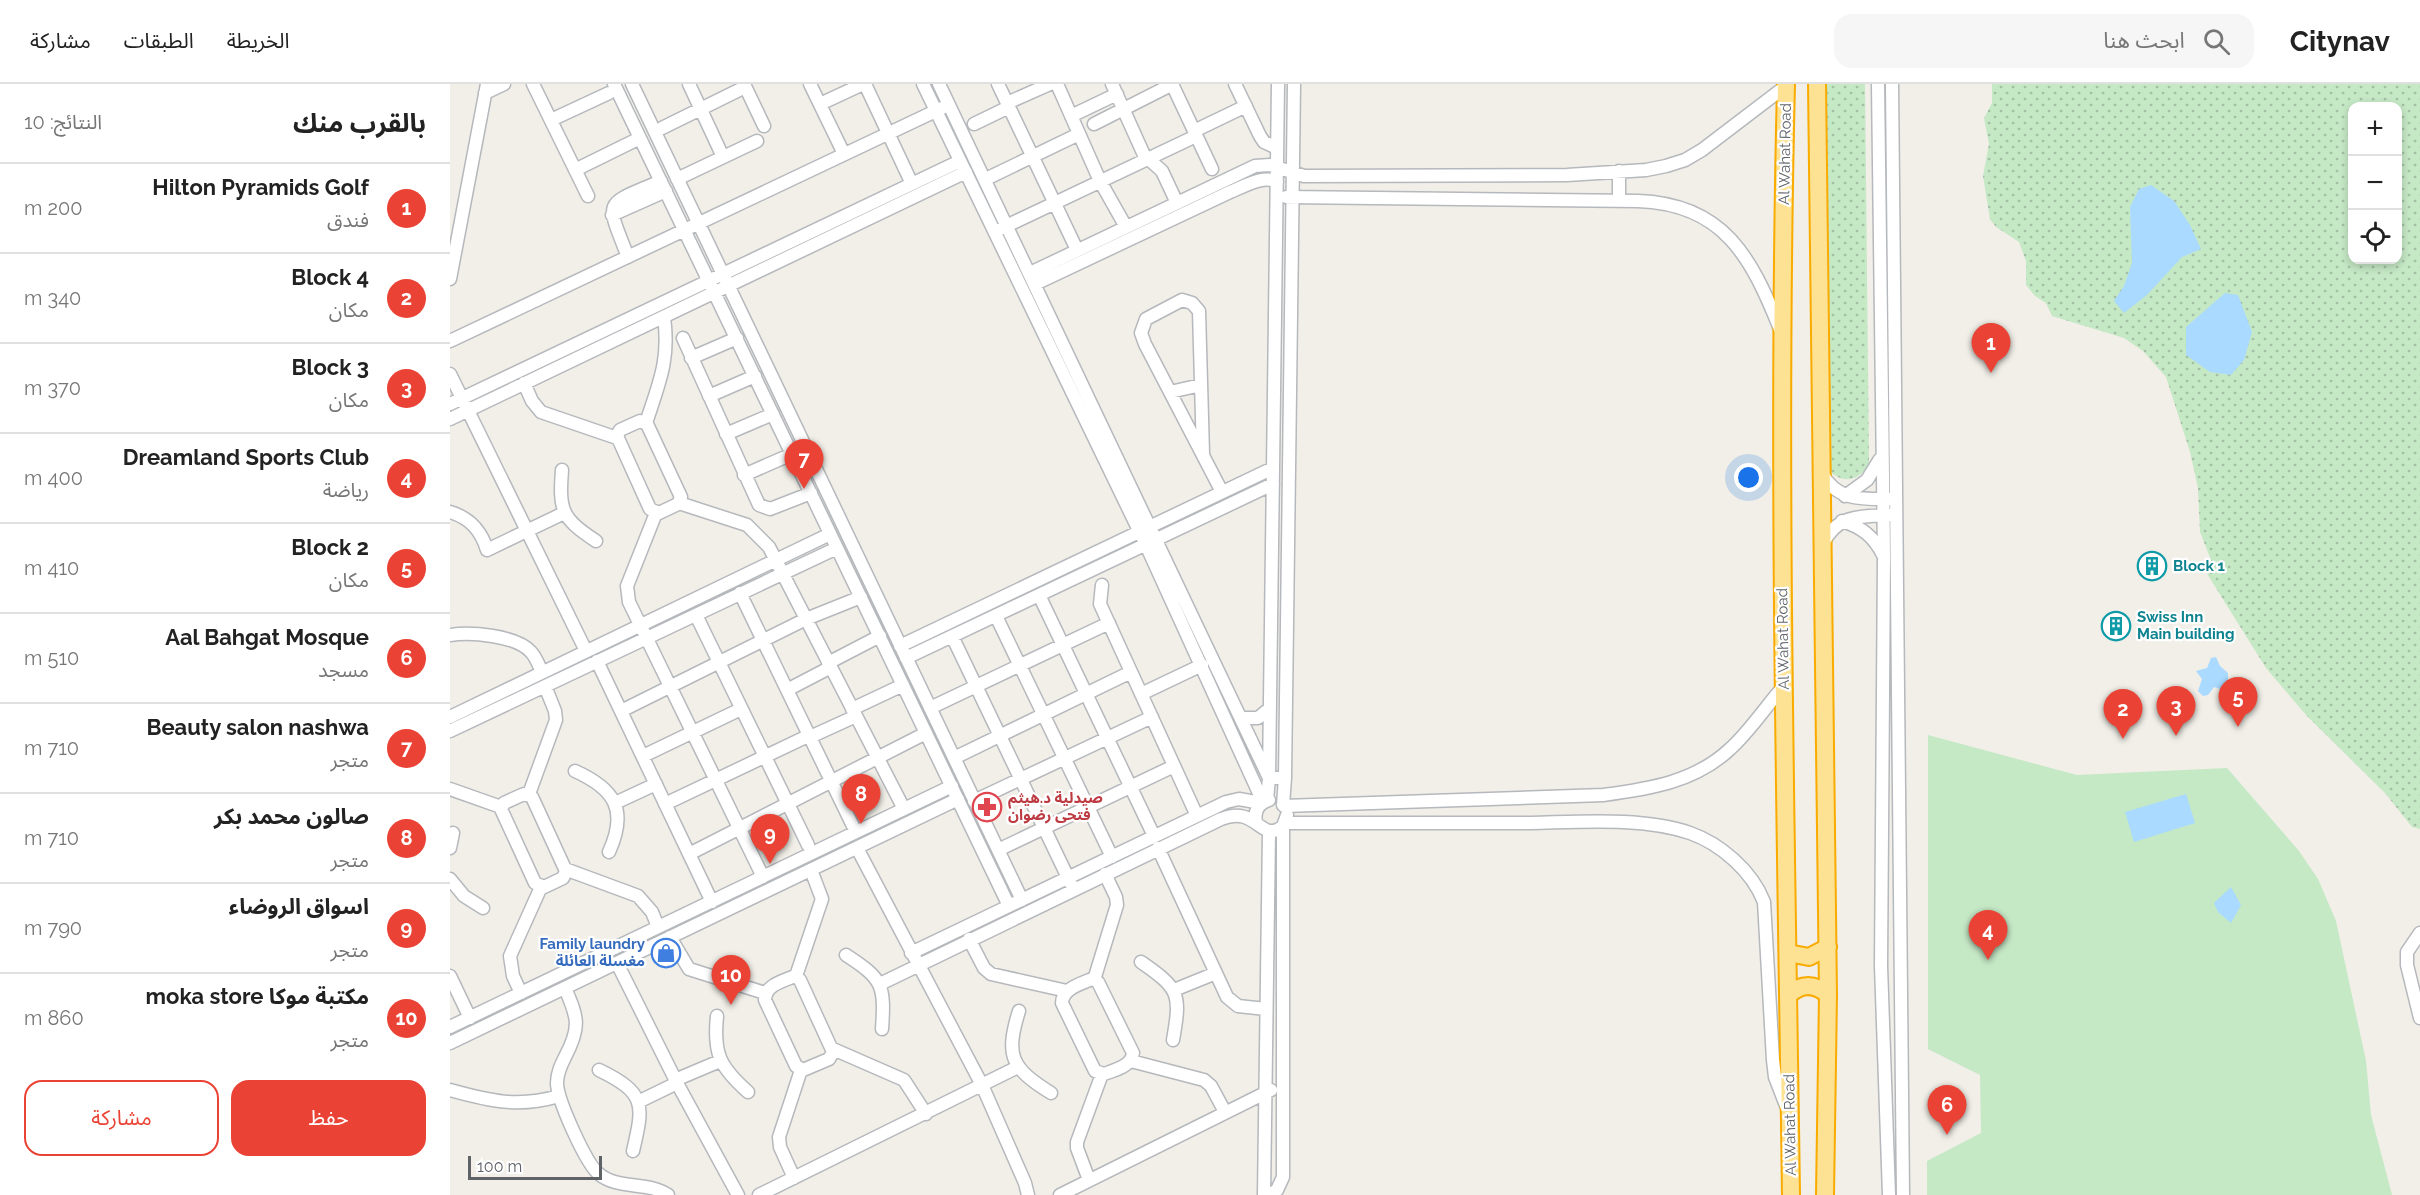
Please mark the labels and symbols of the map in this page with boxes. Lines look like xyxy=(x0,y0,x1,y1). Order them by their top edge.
street label: Al Wahat Road xyxy=(1775,103,1795,205)
pin: 1 xyxy=(1972,324,2010,373)
pin: 7 xyxy=(784,440,824,489)
your location xyxy=(1734,463,1763,492)
building icon: Block 1 xyxy=(2136,550,2168,582)
place label: Block 1 xyxy=(2173,557,2225,575)
street label: Al Wahat Road xyxy=(1773,588,1793,690)
place label: Swiss Inn Main building xyxy=(2137,608,2234,643)
building icon: Swiss Inn Main building xyxy=(2100,610,2132,642)
pin: 5 xyxy=(2218,678,2258,727)
pin: 3 xyxy=(2156,686,2196,736)
pin: 2 xyxy=(2104,690,2142,739)
pin: 8 xyxy=(842,774,880,824)
place label: صيدلية د.هيثم فتحى رضوان xyxy=(1008,789,1103,824)
pharmacy icon: صيدلية د.هيثم فتحى رضوان xyxy=(971,791,1003,823)
pin: 9 xyxy=(750,814,790,864)
pin: 4 xyxy=(1968,910,2008,960)
place label: Family laundry مغسلة العائلة xyxy=(539,935,646,970)
shop icon: Family laundry مغسلة العائلة xyxy=(650,937,682,969)
pin: 10 xyxy=(712,956,750,1005)
street label: Al Wahat Road xyxy=(1780,1074,1800,1176)
pin: 6 xyxy=(1928,1086,1966,1135)
scale bar xyxy=(468,1153,602,1180)

